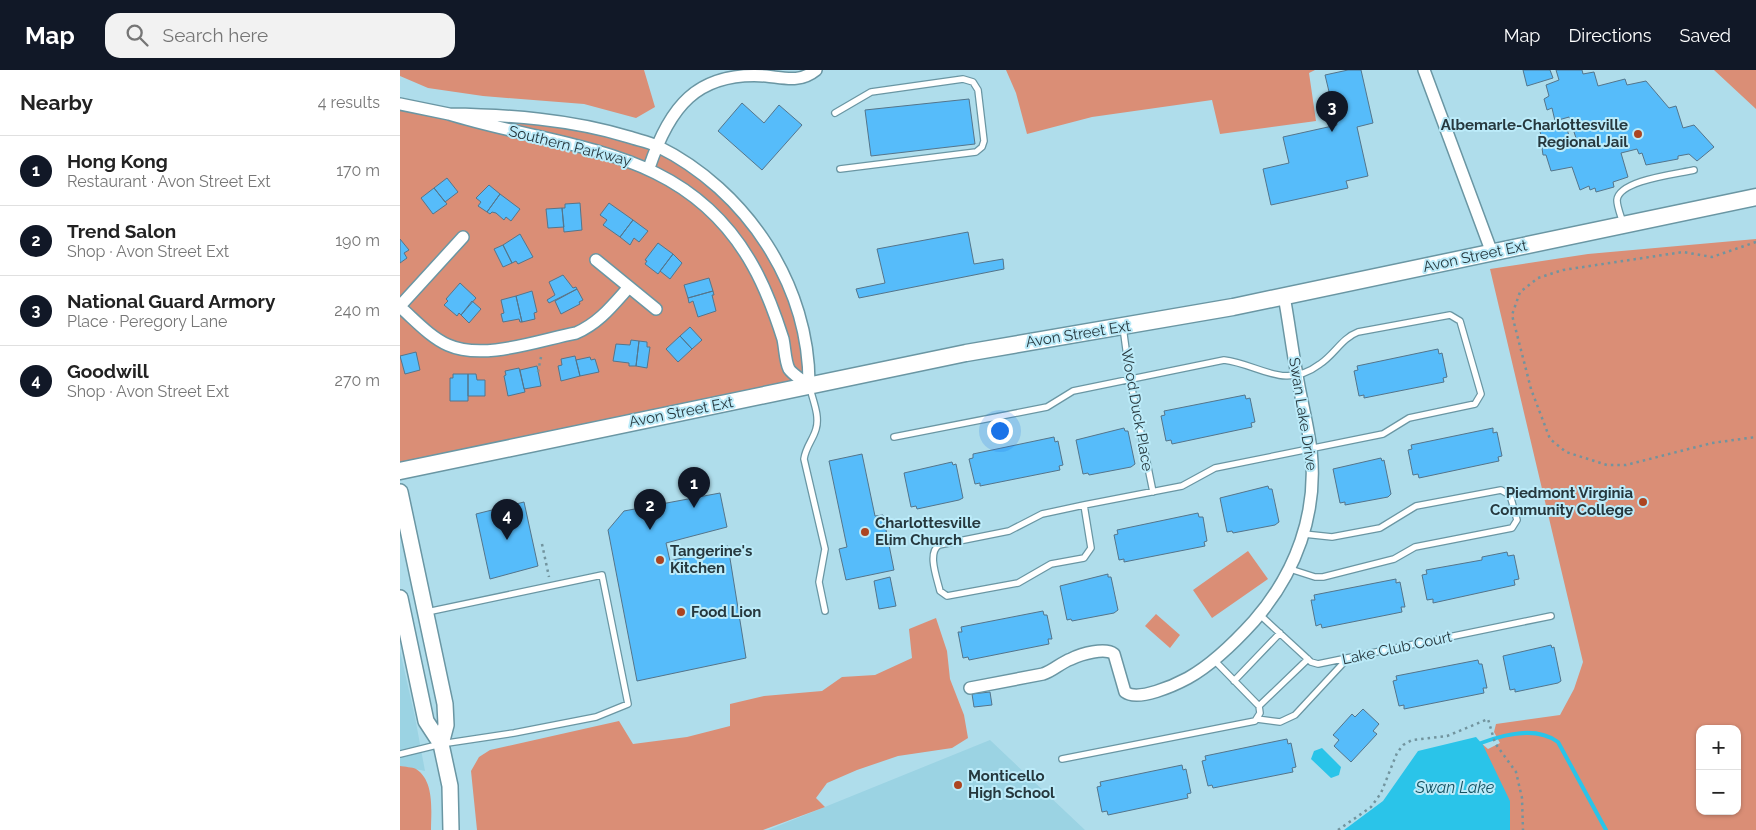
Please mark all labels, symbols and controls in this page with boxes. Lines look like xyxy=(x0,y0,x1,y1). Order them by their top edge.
search box xyxy=(105,13,455,58)
text: Map xyxy=(25,21,75,50)
icon: search xyxy=(123,21,151,49)
text: Search here xyxy=(163,24,268,46)
text: Map xyxy=(1504,25,1540,46)
text: Directions xyxy=(1568,25,1652,46)
text: Saved xyxy=(1680,25,1731,46)
text: Nearby xyxy=(20,90,93,115)
pin: 3 xyxy=(1316,91,1348,132)
text: 4 results xyxy=(318,93,380,112)
place label: Albemarle-Charlottesville Regional Jail xyxy=(1441,116,1628,151)
street label: Southern Parkway xyxy=(507,122,633,170)
marker: Albemarle-Charlottesville Regional Jail xyxy=(1632,128,1644,140)
text: Hong Kong xyxy=(67,150,168,172)
text: 1 xyxy=(32,161,40,180)
text: 170 m xyxy=(336,161,380,180)
text: Restaurant · Avon Street Ext xyxy=(67,172,271,191)
text: Trend Salon xyxy=(67,220,176,242)
text: 2 xyxy=(31,231,41,250)
text: 190 m xyxy=(335,231,380,250)
street label: Avon Street Ext xyxy=(1421,236,1529,276)
text: Shop · Avon Street Ext xyxy=(67,242,229,261)
text: National Guard Armory xyxy=(67,290,275,312)
text: 3 xyxy=(32,301,40,320)
text: 240 m xyxy=(334,301,380,320)
text: Place · Peregory Lane xyxy=(67,312,227,331)
street label: Avon Street Ext xyxy=(1024,317,1132,351)
street label: Wood Duck Place xyxy=(1117,347,1157,473)
street label: Swan Lake Drive xyxy=(1285,356,1321,472)
text: Goodwill xyxy=(67,360,149,382)
text: 4 xyxy=(31,371,41,390)
text: 270 m xyxy=(335,371,380,390)
text: Shop · Avon Street Ext xyxy=(67,382,229,401)
street label: Avon Street Ext xyxy=(627,393,735,431)
your location xyxy=(987,418,1013,444)
pin: 1 xyxy=(678,467,710,508)
place label: Piedmont Virginia Community College xyxy=(1490,484,1633,519)
pin: 2 xyxy=(634,489,666,530)
marker: Piedmont Virginia Community College xyxy=(1637,496,1649,508)
pin: 4 xyxy=(491,499,523,540)
place label: Charlottesville Elim Church xyxy=(875,514,981,549)
marker: Charlottesville Elim Church xyxy=(859,526,871,538)
place label: Tangerine's Kitchen xyxy=(670,542,752,577)
marker: Tangerine's Kitchen xyxy=(654,554,666,566)
place label: Food Lion xyxy=(691,603,761,621)
marker: Food Lion xyxy=(675,606,687,618)
street label: Lake Club Court xyxy=(1340,628,1454,668)
map controls xyxy=(1696,725,1741,815)
button: + xyxy=(1696,725,1741,770)
place label: Monticello High School xyxy=(968,767,1055,802)
button: − xyxy=(1696,770,1741,815)
water label: Swan Lake xyxy=(1415,778,1495,797)
marker: Monticello High School xyxy=(952,779,964,791)

